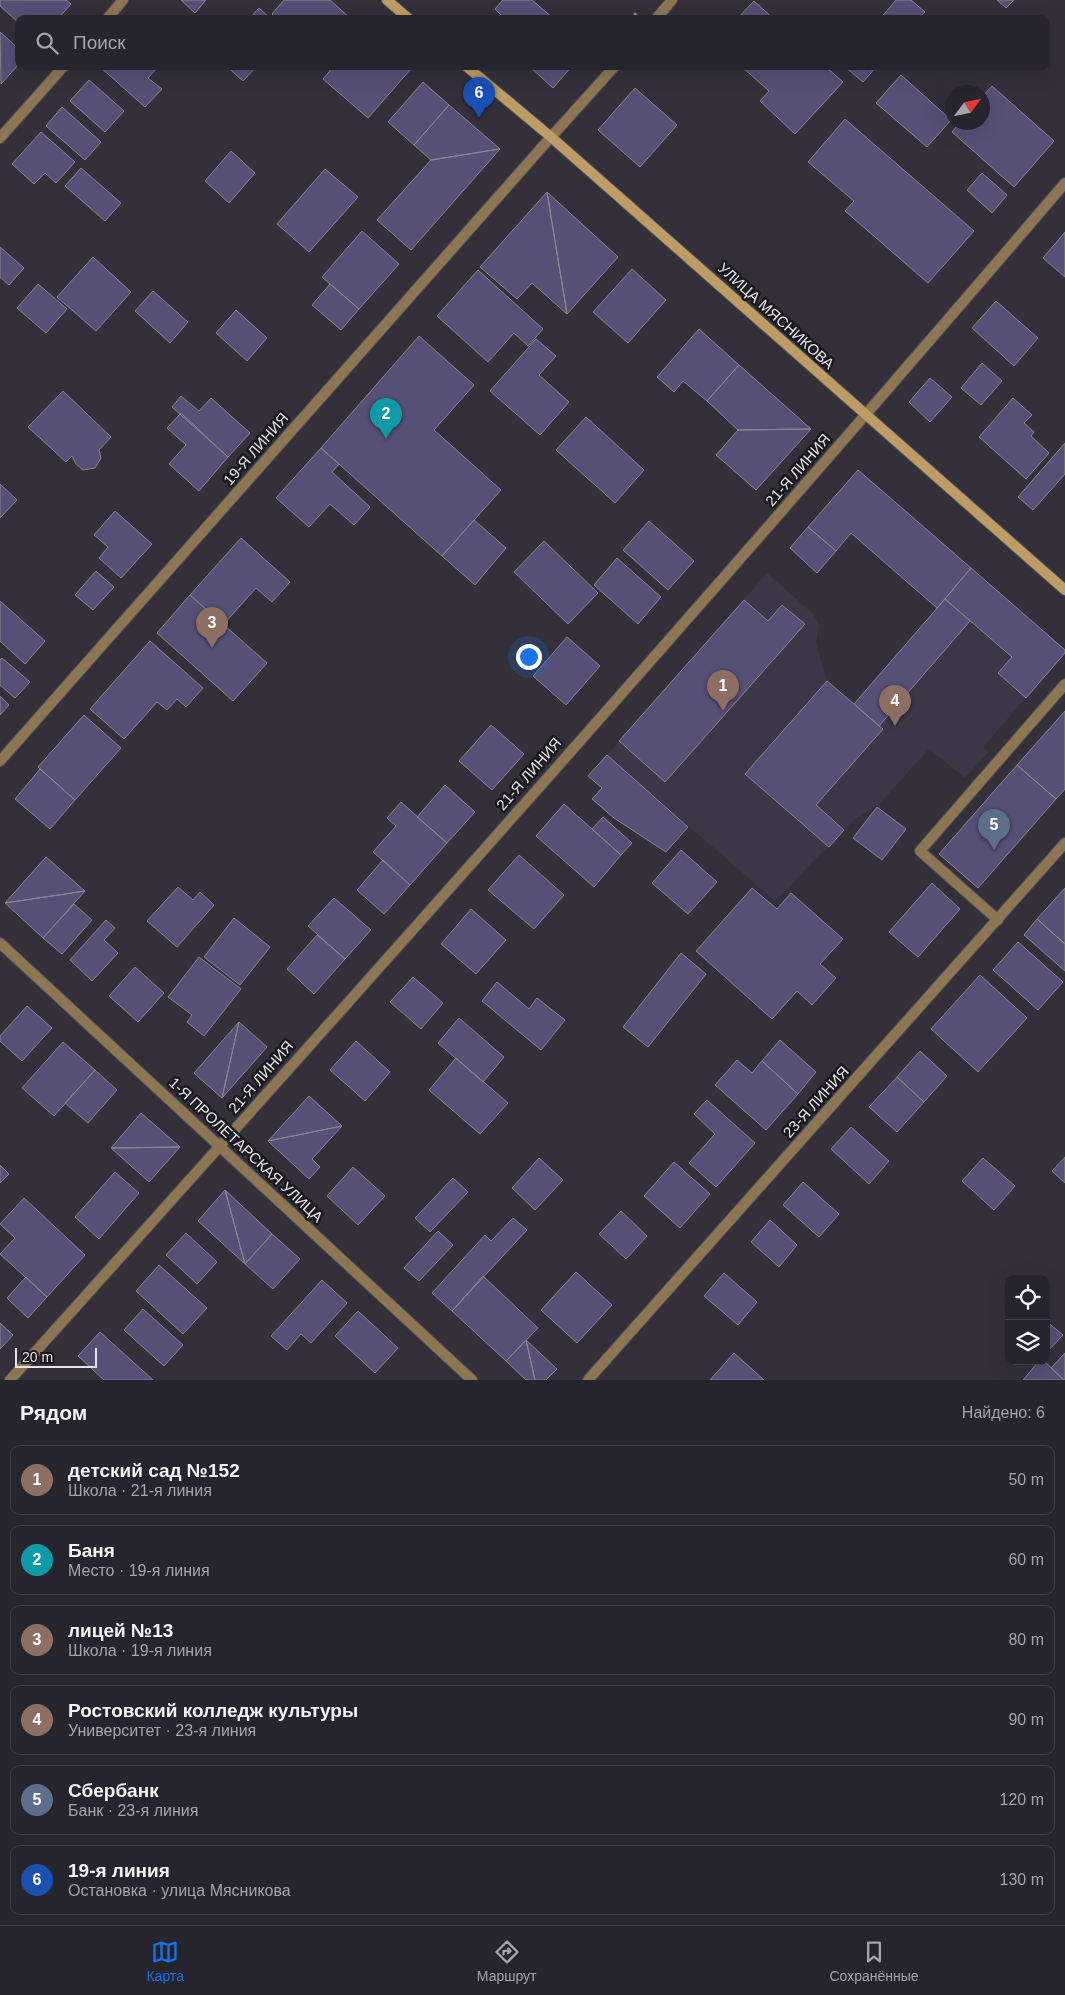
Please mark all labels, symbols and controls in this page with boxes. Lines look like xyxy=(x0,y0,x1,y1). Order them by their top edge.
search box xyxy=(15,15,1050,70)
icon: search xyxy=(33,29,61,57)
text: Поиск xyxy=(73,32,126,53)
pin: 6 xyxy=(463,77,495,118)
north arrow xyxy=(945,85,990,130)
street label: УЛИЦА МЯСНИКОВА xyxy=(715,259,838,372)
pin: 2 xyxy=(370,398,402,439)
street label: 19-Я ЛИНИЯ xyxy=(220,409,291,488)
street label: 21-Я ЛИНИЯ xyxy=(762,430,833,509)
pin: 3 xyxy=(196,607,228,648)
your location xyxy=(516,644,542,670)
pin: 1 xyxy=(707,670,739,711)
pin: 4 xyxy=(879,685,911,726)
street label: 21-Я ЛИНИЯ xyxy=(493,734,564,813)
pin: 5 xyxy=(978,809,1010,850)
street label: 21-Я ЛИНИЯ xyxy=(225,1037,296,1116)
street label: 23-Я ЛИНИЯ xyxy=(779,1063,852,1141)
street label: 1-Я ПРОЛЕТАРСКАЯ УЛИЦА xyxy=(166,1074,327,1225)
map controls xyxy=(1005,1275,1050,1365)
button: locate xyxy=(1005,1275,1050,1320)
button: layers xyxy=(1005,1320,1050,1365)
scale bar xyxy=(15,1345,98,1368)
text: 20 m xyxy=(22,1349,53,1365)
text: Рядом xyxy=(20,1401,87,1424)
text: Найдено: 6 xyxy=(962,1404,1045,1421)
text: детский сад №152 xyxy=(68,1460,240,1481)
text: 1 xyxy=(33,1471,41,1488)
text: 50 m xyxy=(1008,1471,1044,1488)
text: Школа · 21-я линия xyxy=(68,1482,212,1499)
text: Баня xyxy=(68,1540,115,1561)
text: 2 xyxy=(33,1551,41,1568)
text: 60 m xyxy=(1008,1551,1044,1568)
text: Место · 19-я линия xyxy=(68,1562,210,1579)
text: лицей №13 xyxy=(68,1620,173,1641)
text: 3 xyxy=(33,1631,41,1648)
text: 80 m xyxy=(1008,1631,1044,1648)
text: Школа · 19-я линия xyxy=(68,1642,212,1659)
text: Ростовский колледж культуры xyxy=(68,1700,358,1721)
text: 4 xyxy=(33,1711,41,1728)
text: 90 m xyxy=(1008,1711,1044,1728)
text: Университет · 23-я линия xyxy=(68,1722,256,1739)
text: Сбербанк xyxy=(68,1780,159,1801)
text: 5 xyxy=(33,1791,41,1808)
text: 120 m xyxy=(1000,1791,1044,1808)
text: Банк · 23-я линия xyxy=(68,1802,198,1819)
text: 19-я линия xyxy=(68,1860,170,1881)
text: 6 xyxy=(33,1871,41,1888)
text: 130 m xyxy=(1000,1871,1044,1888)
text: Остановка · улица Мясникова xyxy=(68,1882,291,1899)
tab: Карта xyxy=(146,1938,184,1984)
tab: Маршрут xyxy=(477,1938,537,1984)
tab: Сохранённые xyxy=(829,1938,919,1984)

